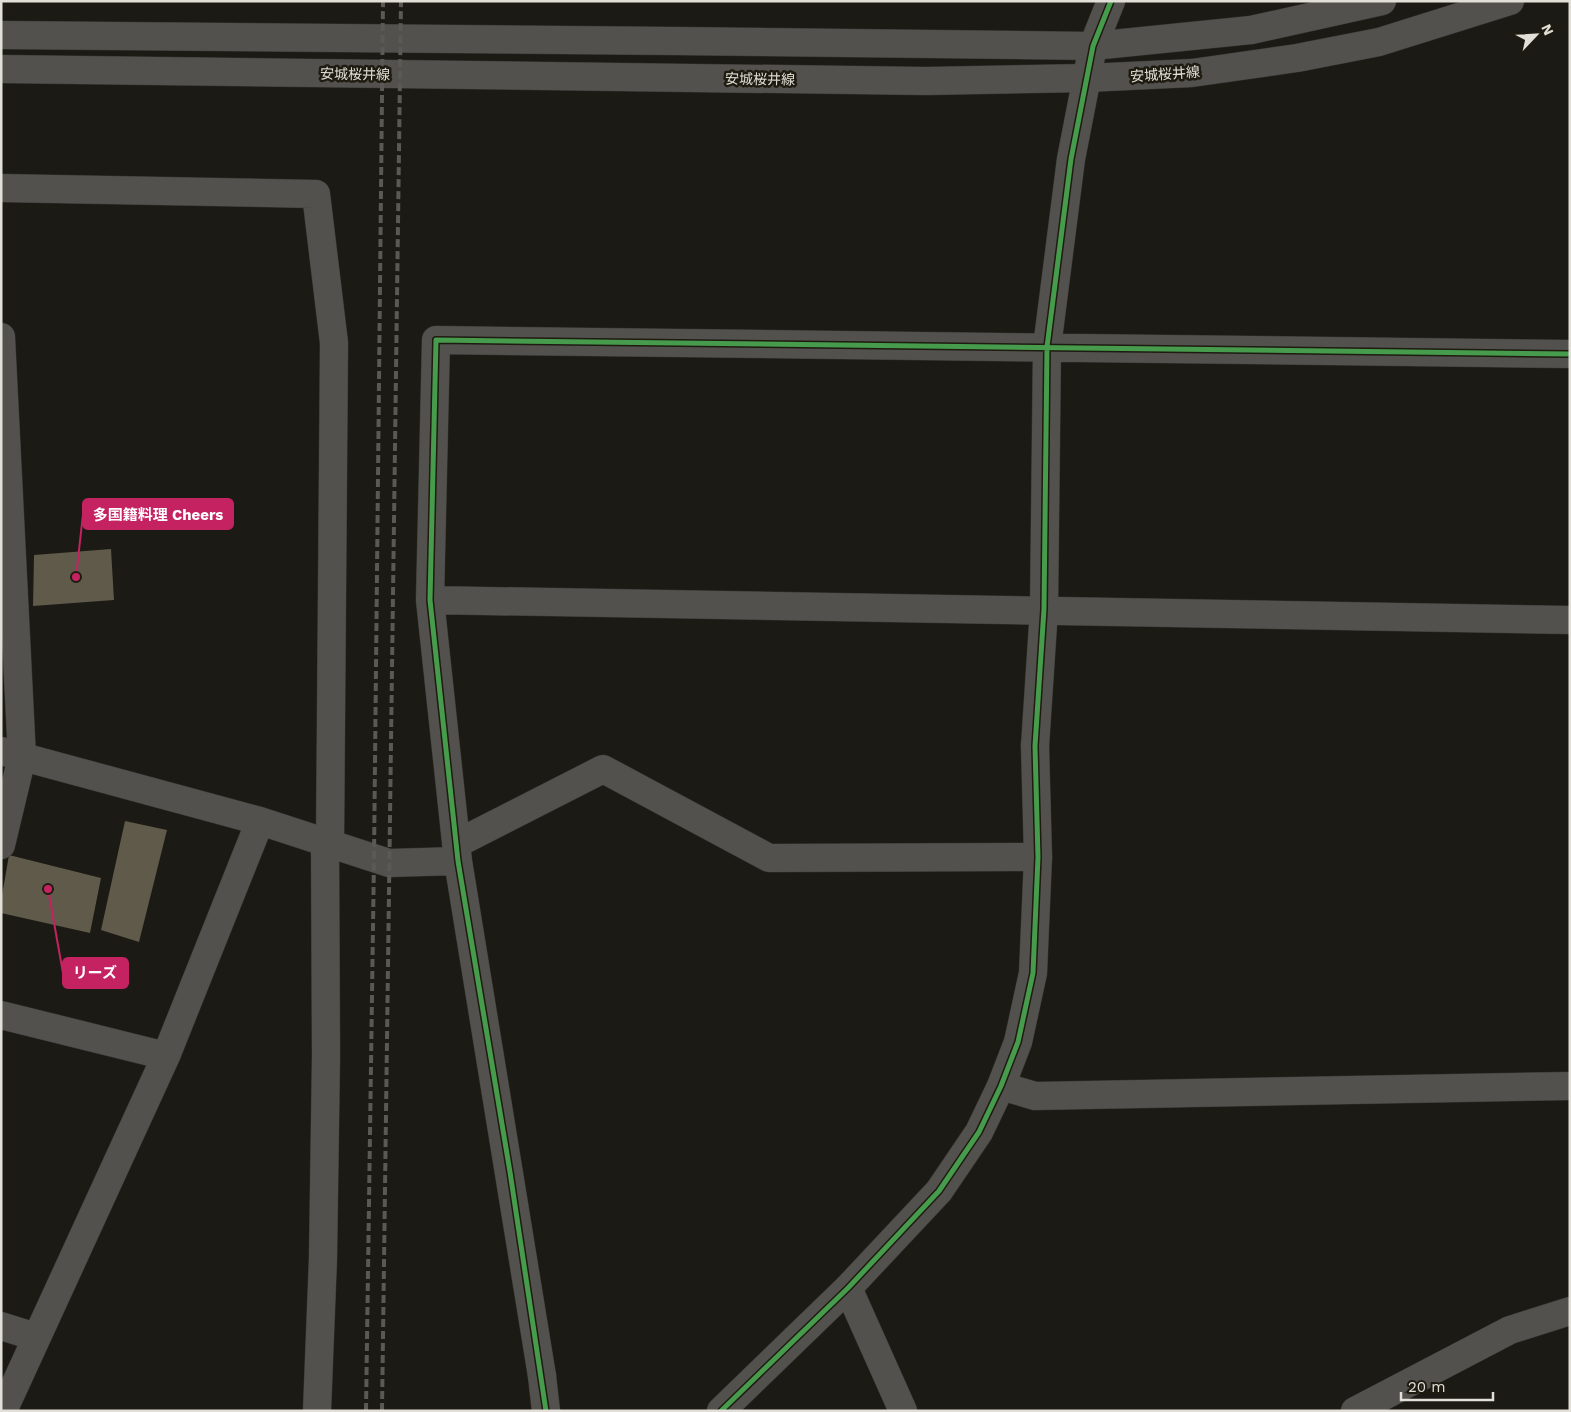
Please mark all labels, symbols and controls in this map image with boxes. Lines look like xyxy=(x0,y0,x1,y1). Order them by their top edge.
north arrow xyxy=(1511,10,1561,60)
text: N xyxy=(1538,21,1557,38)
street label: 安城桜井線 xyxy=(1130,64,1200,84)
street label: 安城桜井線 xyxy=(320,65,390,83)
street label: 安城桜井線 xyxy=(725,70,795,88)
callout: 多国籍料理 Cheers xyxy=(83,499,233,529)
text: 多国籍料理 Cheers xyxy=(93,506,223,524)
callout: リーズ xyxy=(63,958,128,988)
text: リーズ xyxy=(73,964,117,982)
scale bar xyxy=(1401,1370,1494,1402)
text: 20 m xyxy=(1408,1378,1446,1396)

